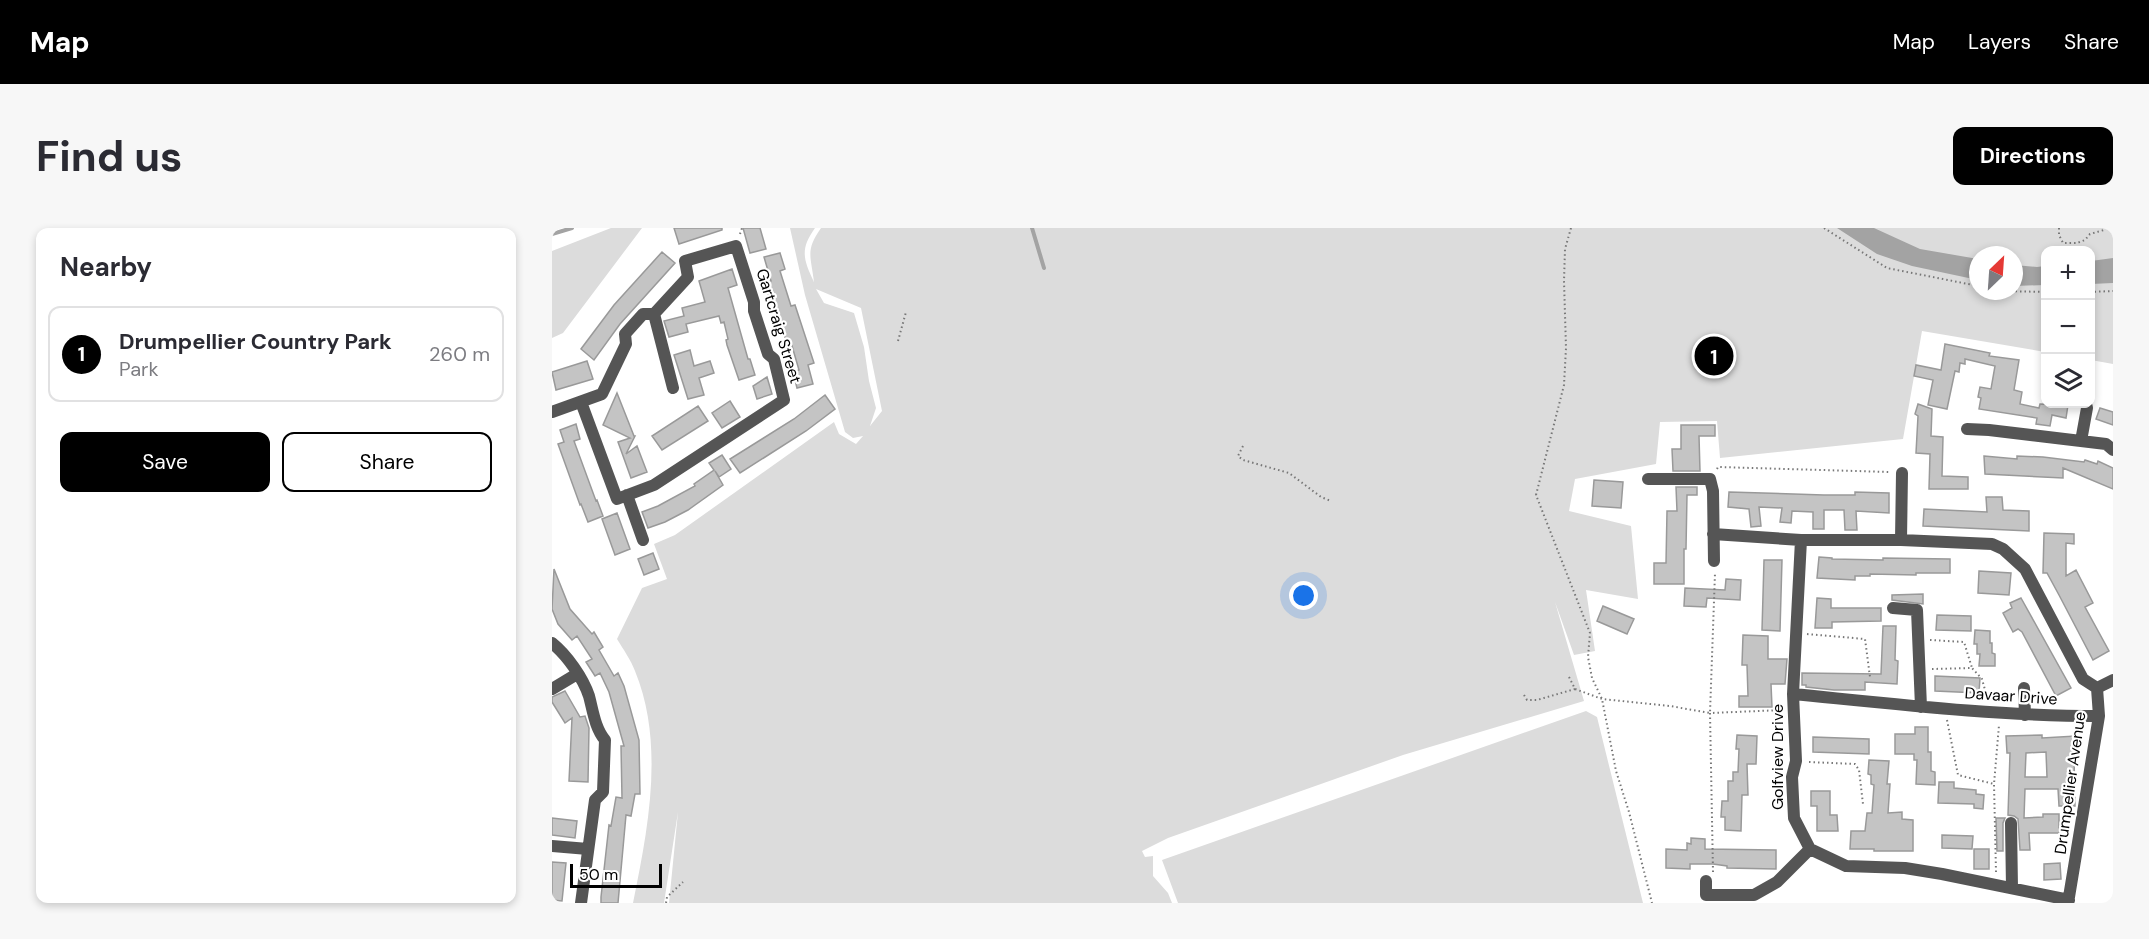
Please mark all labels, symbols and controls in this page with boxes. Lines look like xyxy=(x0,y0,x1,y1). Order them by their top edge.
text: Map xyxy=(30,24,90,61)
text: Map xyxy=(1893,28,1935,56)
text: Layers xyxy=(1968,28,2031,56)
text: Share xyxy=(2064,28,2119,56)
button: Directions xyxy=(1953,127,2113,185)
text: Find us xyxy=(36,129,182,184)
north arrow xyxy=(1969,246,2023,300)
map controls xyxy=(2041,246,2095,408)
button: + xyxy=(2041,246,2095,300)
text: Nearby xyxy=(60,250,152,284)
street label: Gartcraig Street xyxy=(752,266,806,386)
button: − xyxy=(2041,300,2095,354)
text: Drumpellier Country Park xyxy=(119,327,392,356)
pin: 1 xyxy=(1694,334,1734,378)
text: 1 xyxy=(78,341,85,367)
text: 260 m xyxy=(429,341,490,367)
button: layers xyxy=(2041,354,2095,408)
text: Park xyxy=(119,356,159,382)
button: Save xyxy=(60,432,270,492)
button: Share xyxy=(282,432,492,492)
your location xyxy=(1289,581,1318,610)
street label: Davaar Drive xyxy=(1964,682,2058,710)
street label: Golfview Drive xyxy=(1767,704,1788,810)
street label: Drumpellier Avenue xyxy=(2050,710,2090,856)
scale bar xyxy=(570,861,662,888)
text: 50 m xyxy=(579,864,618,885)

